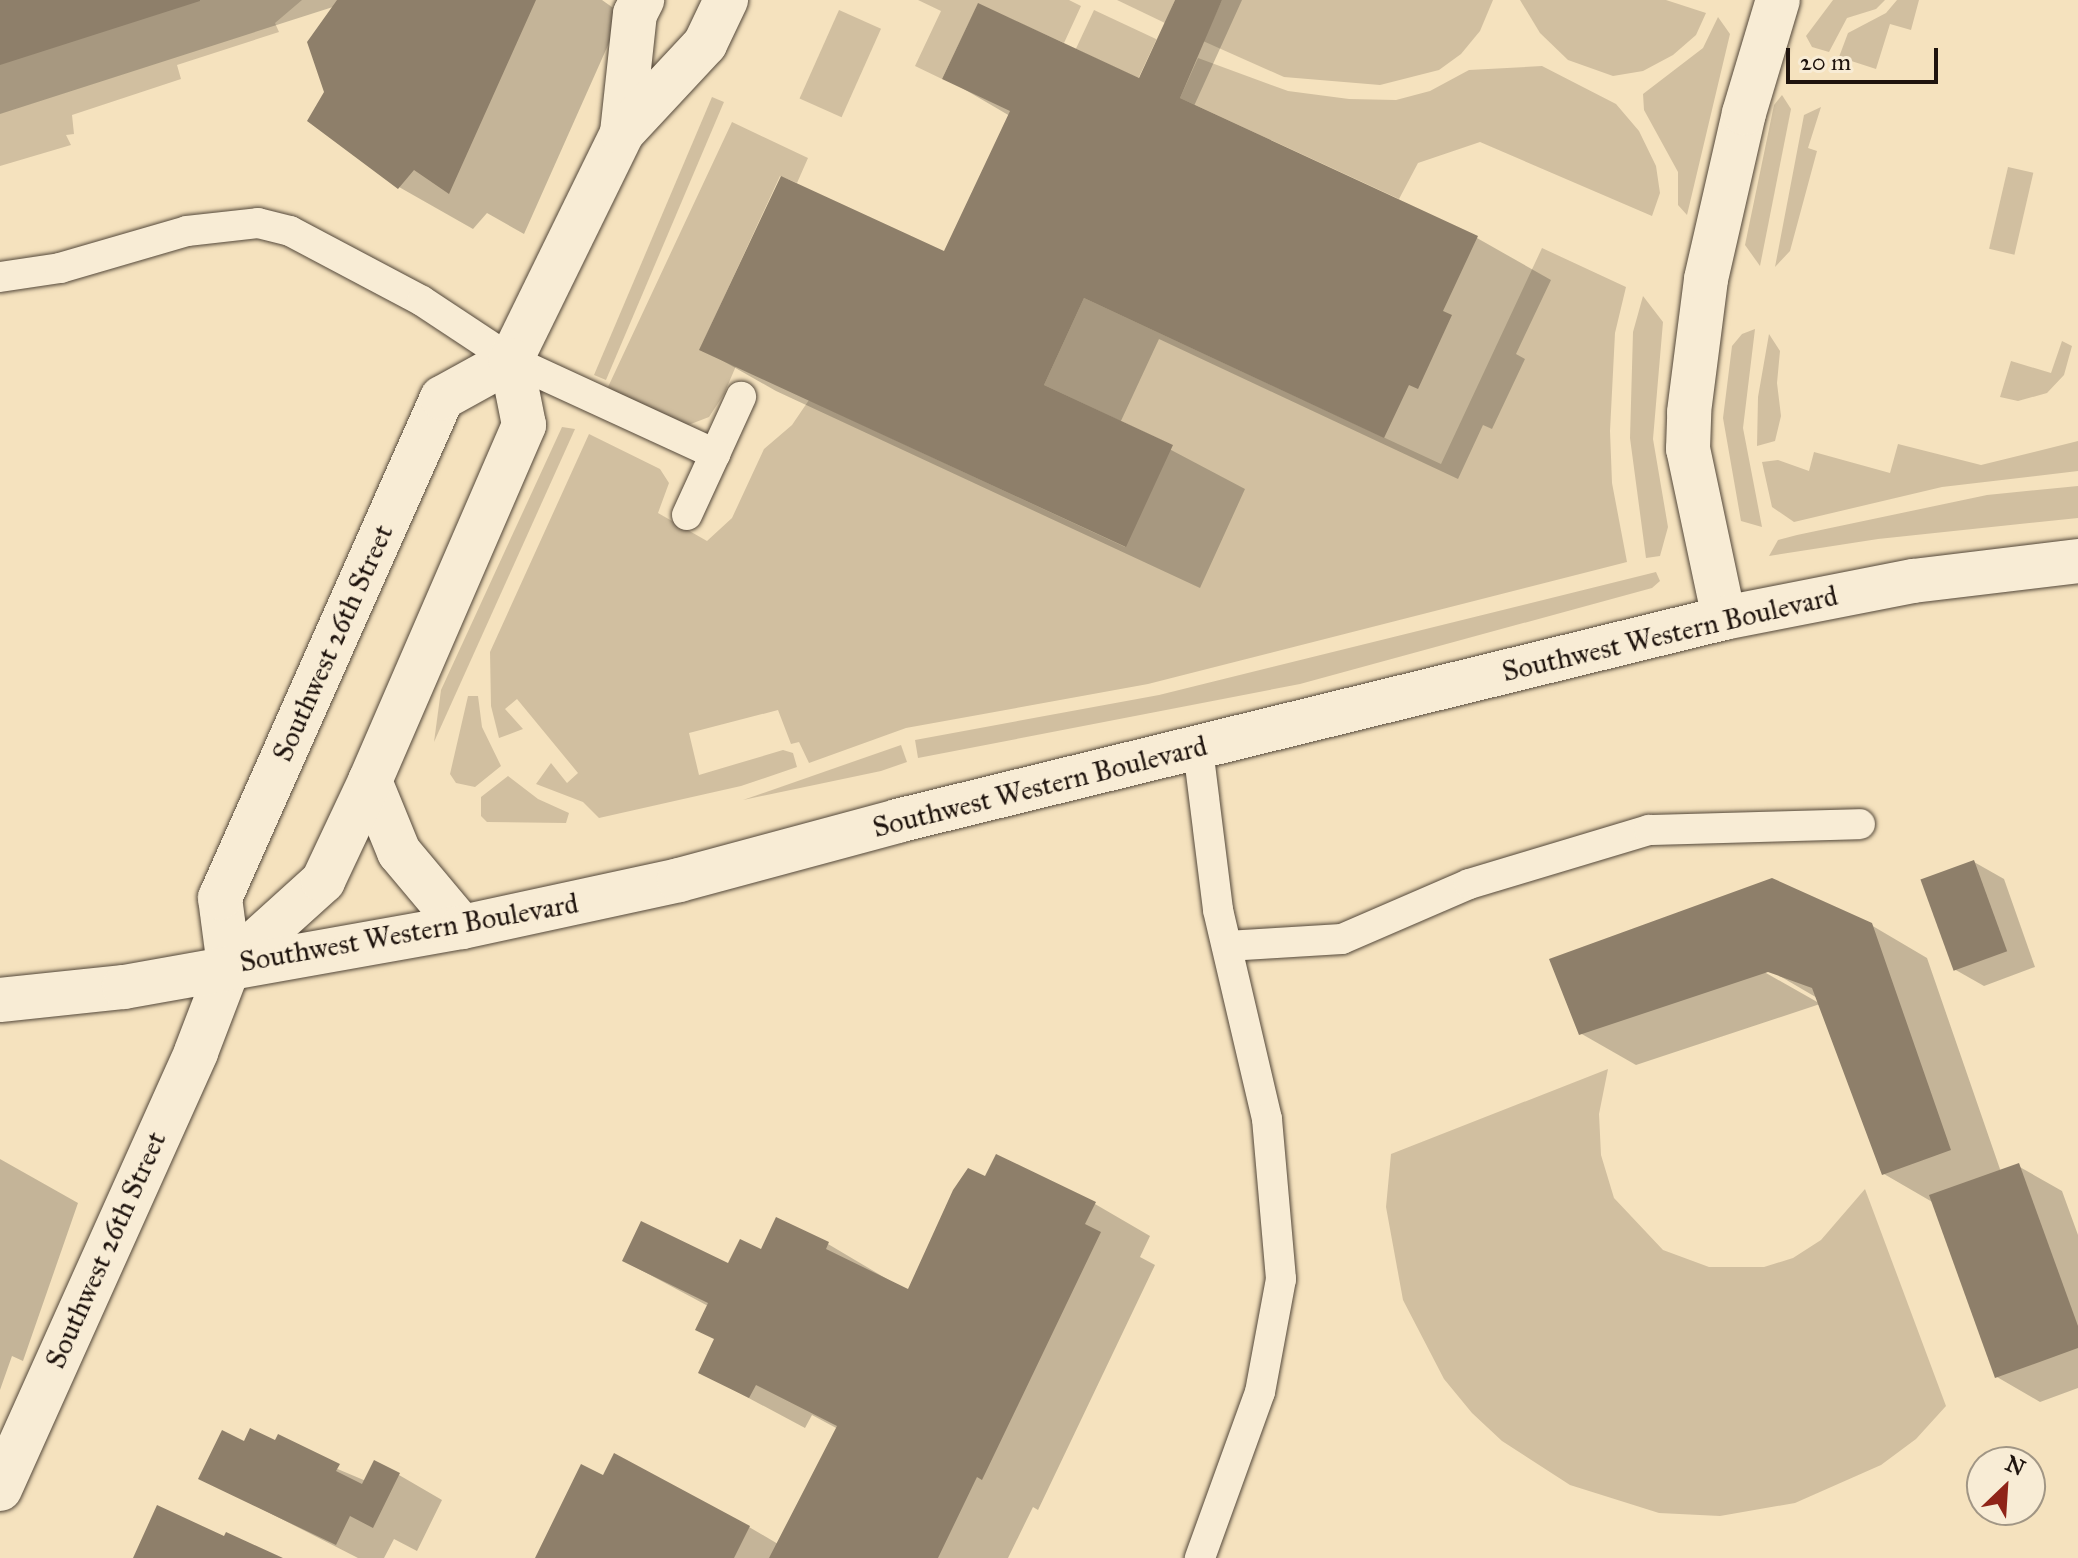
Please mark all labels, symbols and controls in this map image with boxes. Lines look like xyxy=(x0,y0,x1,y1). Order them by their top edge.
scale bar xyxy=(1790,32,1942,82)
text: 20 m xyxy=(1800,47,1851,77)
street label: Southwest 26th Street xyxy=(266,519,400,767)
street label: Southwest Western Boulevard xyxy=(1499,579,1841,689)
street label: Southwest Western Boulevard xyxy=(869,729,1211,845)
street label: Southwest Western Boulevard xyxy=(237,887,581,979)
street label: Southwest 26th Street xyxy=(39,1126,173,1374)
north arrow xyxy=(1966,1446,2046,1526)
text: N xyxy=(2001,1449,2030,1482)

